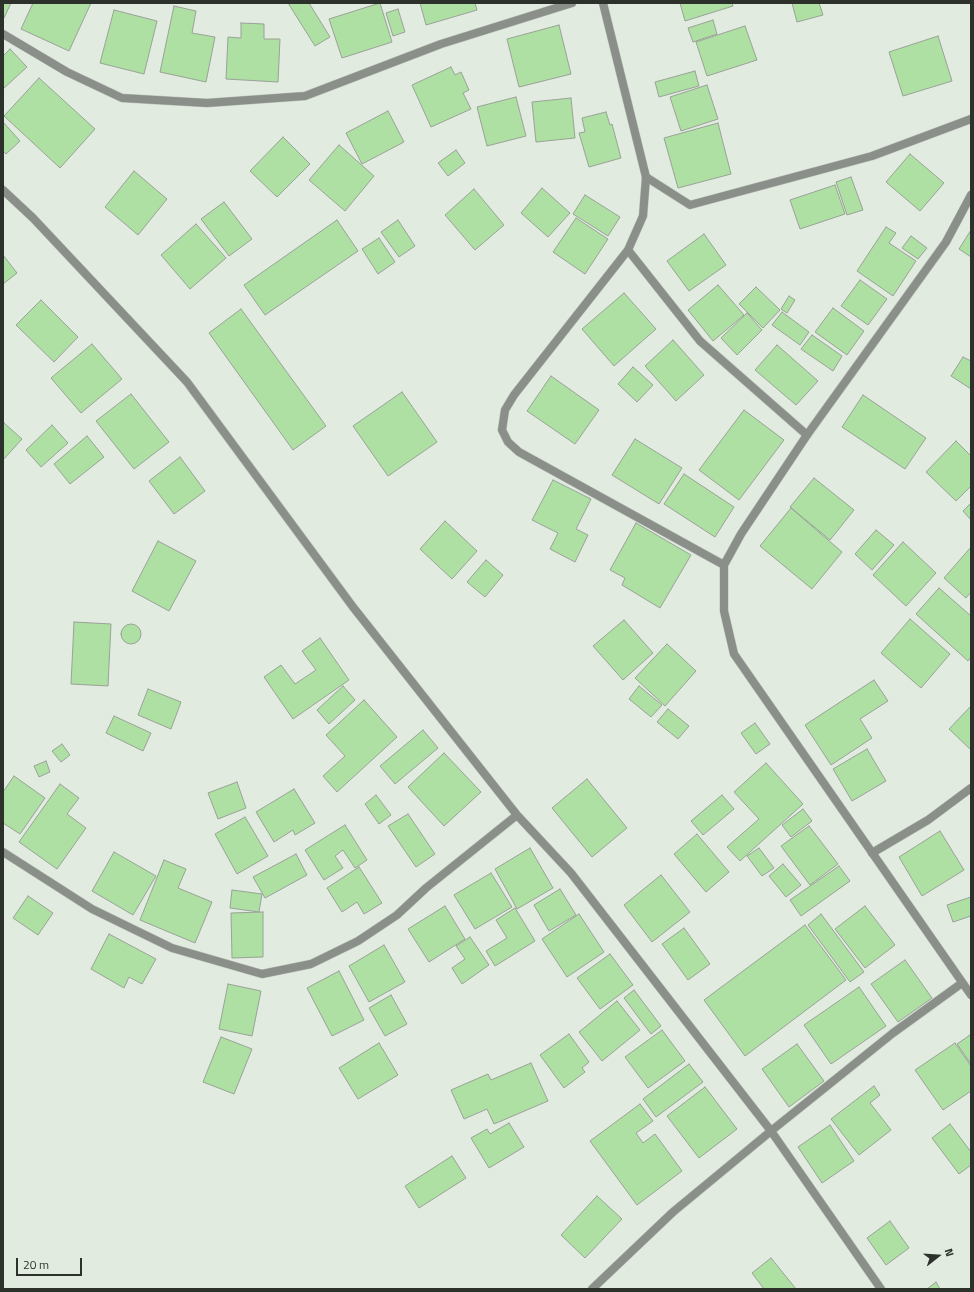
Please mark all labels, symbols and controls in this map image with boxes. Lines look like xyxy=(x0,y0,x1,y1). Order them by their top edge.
north arrow xyxy=(918,1236,958,1276)
text: N xyxy=(941,1247,958,1258)
scale bar xyxy=(18,1250,84,1276)
text: 20 m xyxy=(23,1255,49,1274)

